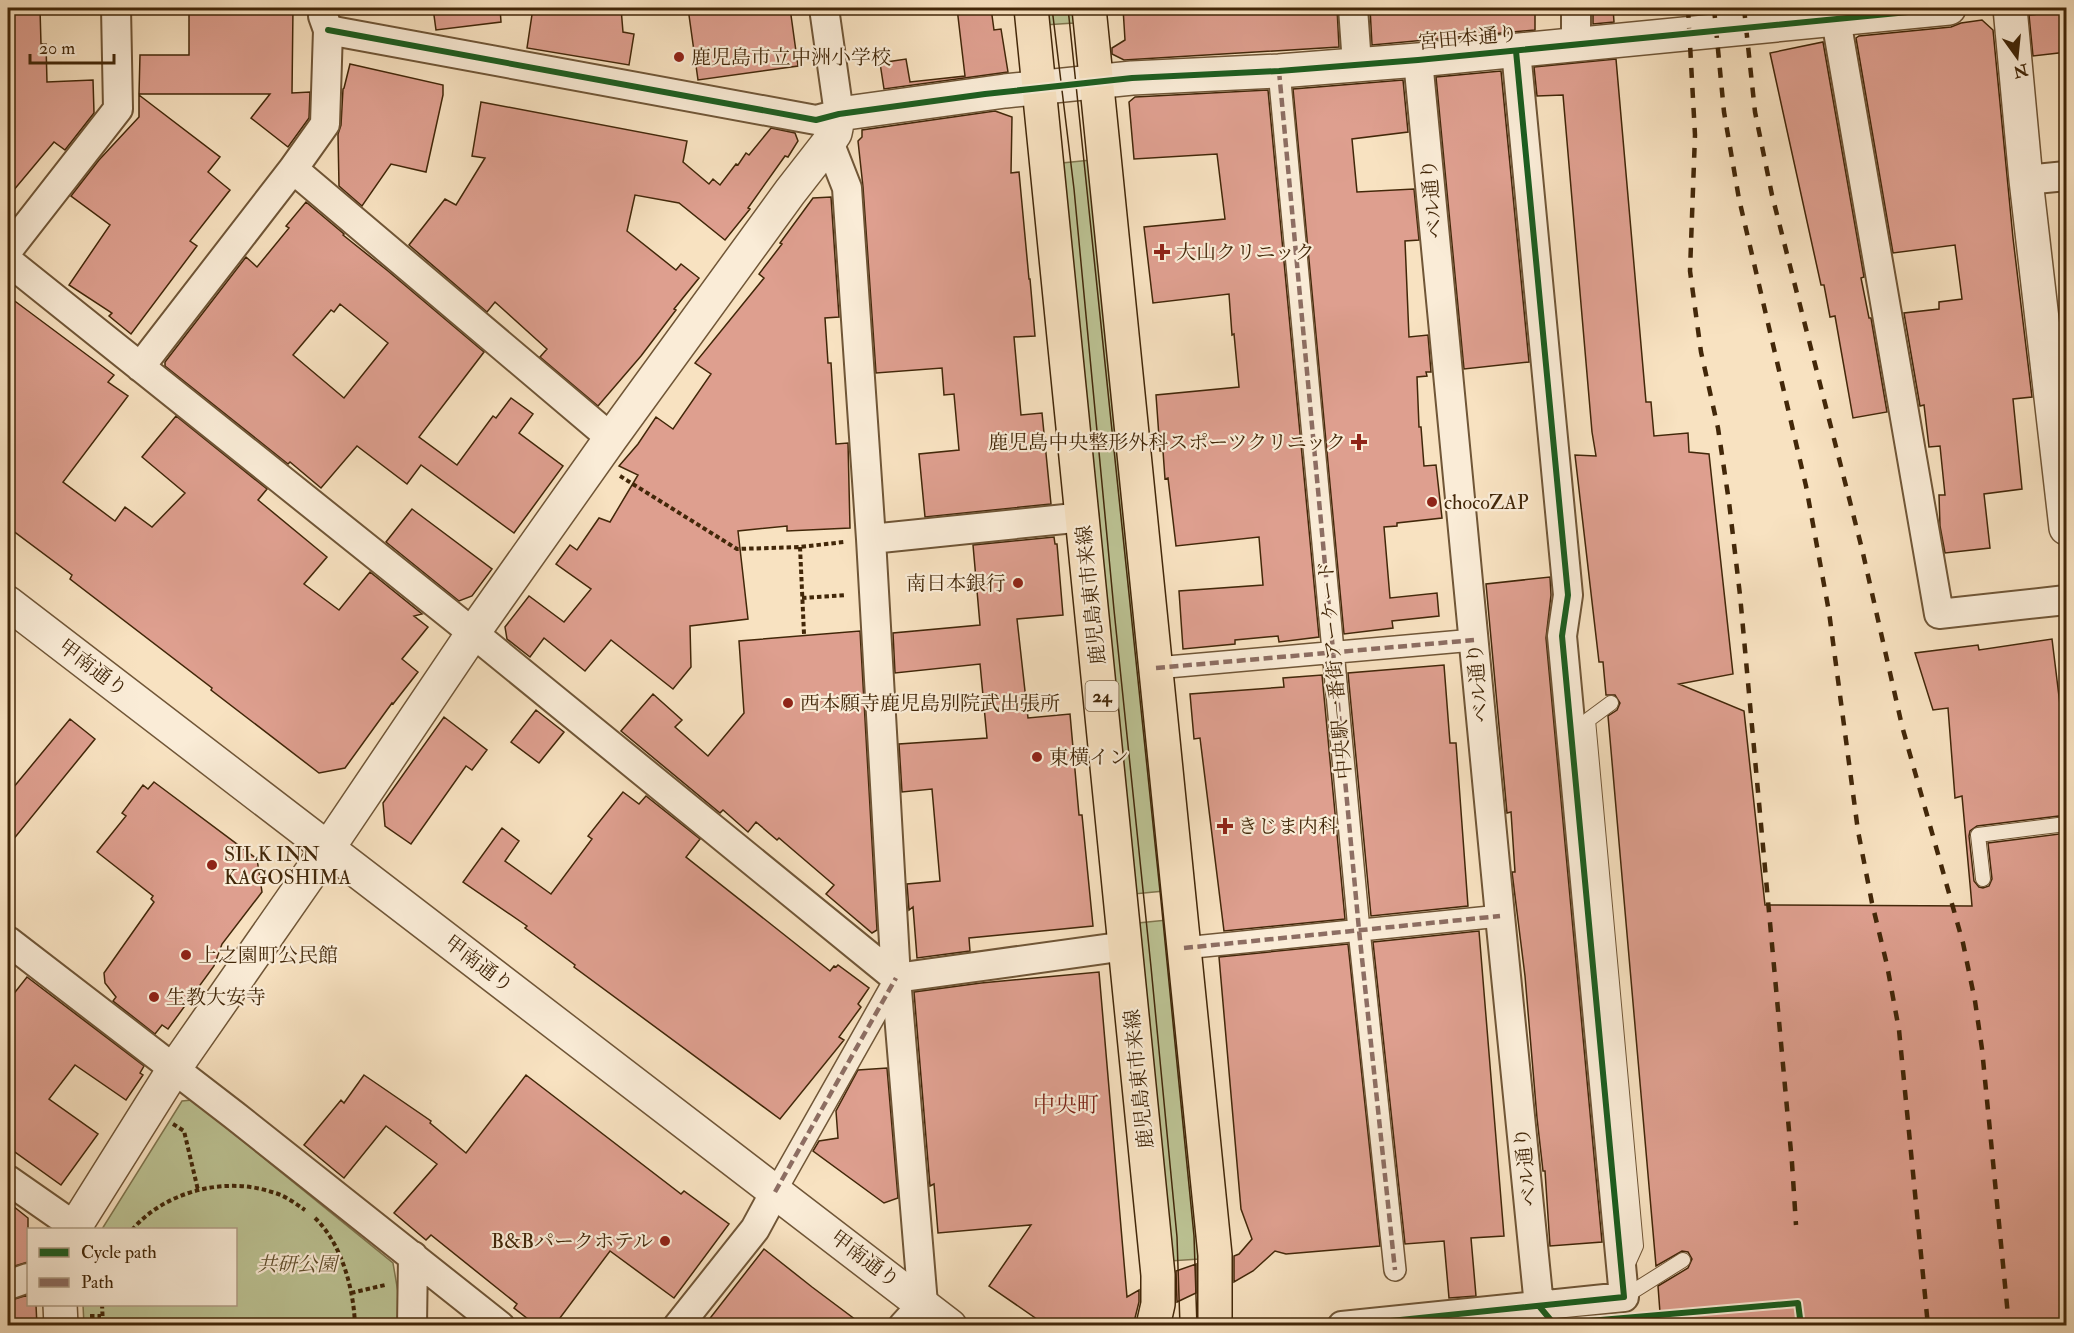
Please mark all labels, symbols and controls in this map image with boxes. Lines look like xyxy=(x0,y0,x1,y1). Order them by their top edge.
street label: 宮田本通り xyxy=(1417,21,1519,55)
scale bar xyxy=(30,27,114,65)
north arrow xyxy=(1987,27,2047,87)
text: 20 m xyxy=(39,37,75,60)
place label: 鹿児島市立中洲小学校 xyxy=(691,45,891,70)
marker: 鹿児島市立中洲小学校 xyxy=(672,50,686,64)
text: N xyxy=(2010,59,2031,82)
street label: ベル通り xyxy=(1416,158,1448,240)
place label: 大山クリニック xyxy=(1176,240,1315,265)
marker: 大山クリニック xyxy=(1153,243,1171,261)
place label: 鹿児島中央整形外科スポーツクリニック xyxy=(988,430,1346,455)
marker: 鹿児島中央整形外科スポーツクリニック xyxy=(1350,433,1368,451)
place label: chocoZAP xyxy=(1444,490,1529,515)
marker: chocoZAP xyxy=(1425,495,1439,509)
street label: 鹿児島東市来線 xyxy=(1071,524,1111,666)
street label: 中央駅一番街アーケード xyxy=(1313,560,1357,780)
place label: 南日本銀行 xyxy=(906,571,1006,596)
marker: 南日本銀行 xyxy=(1011,576,1025,590)
street label: 甲南通り xyxy=(54,634,132,702)
street label: ベル通り xyxy=(1462,642,1494,724)
road number: 24 xyxy=(1086,681,1118,711)
place label: 西本願寺鹿児島別院武出張所 xyxy=(800,691,1060,716)
marker: 西本願寺鹿児島別院武出張所 xyxy=(781,696,795,710)
place label: 東横イン xyxy=(1049,745,1129,770)
marker: 東横イン xyxy=(1030,750,1044,764)
place label: きじま内科 xyxy=(1238,814,1338,839)
marker: きじま内科 xyxy=(1216,817,1234,835)
place label: SILK INN KAGOSHIMA xyxy=(224,842,351,890)
marker: SILK INN KAGOSHIMA xyxy=(205,858,219,872)
street label: 甲南通り xyxy=(440,930,518,998)
place label: 上之園町公民館 xyxy=(198,943,338,968)
marker: 上之園町公民館 xyxy=(179,948,193,962)
place label: 生教大安寺 xyxy=(166,985,266,1010)
marker: 生教大安寺 xyxy=(147,990,161,1004)
street label: 鹿児島東市来線 xyxy=(1119,1008,1159,1150)
district label: 中央町 xyxy=(1033,1091,1099,1119)
street label: ベル通り xyxy=(1509,1126,1543,1208)
street label: 甲南通り xyxy=(826,1225,904,1293)
legend xyxy=(27,1228,237,1306)
place label: B&Bパークホテル xyxy=(491,1229,653,1254)
marker: B&Bパークホテル xyxy=(658,1234,672,1248)
text: Cycle path xyxy=(81,1241,157,1264)
park label: 共研公園 xyxy=(257,1252,340,1277)
text: Path xyxy=(81,1271,114,1294)

